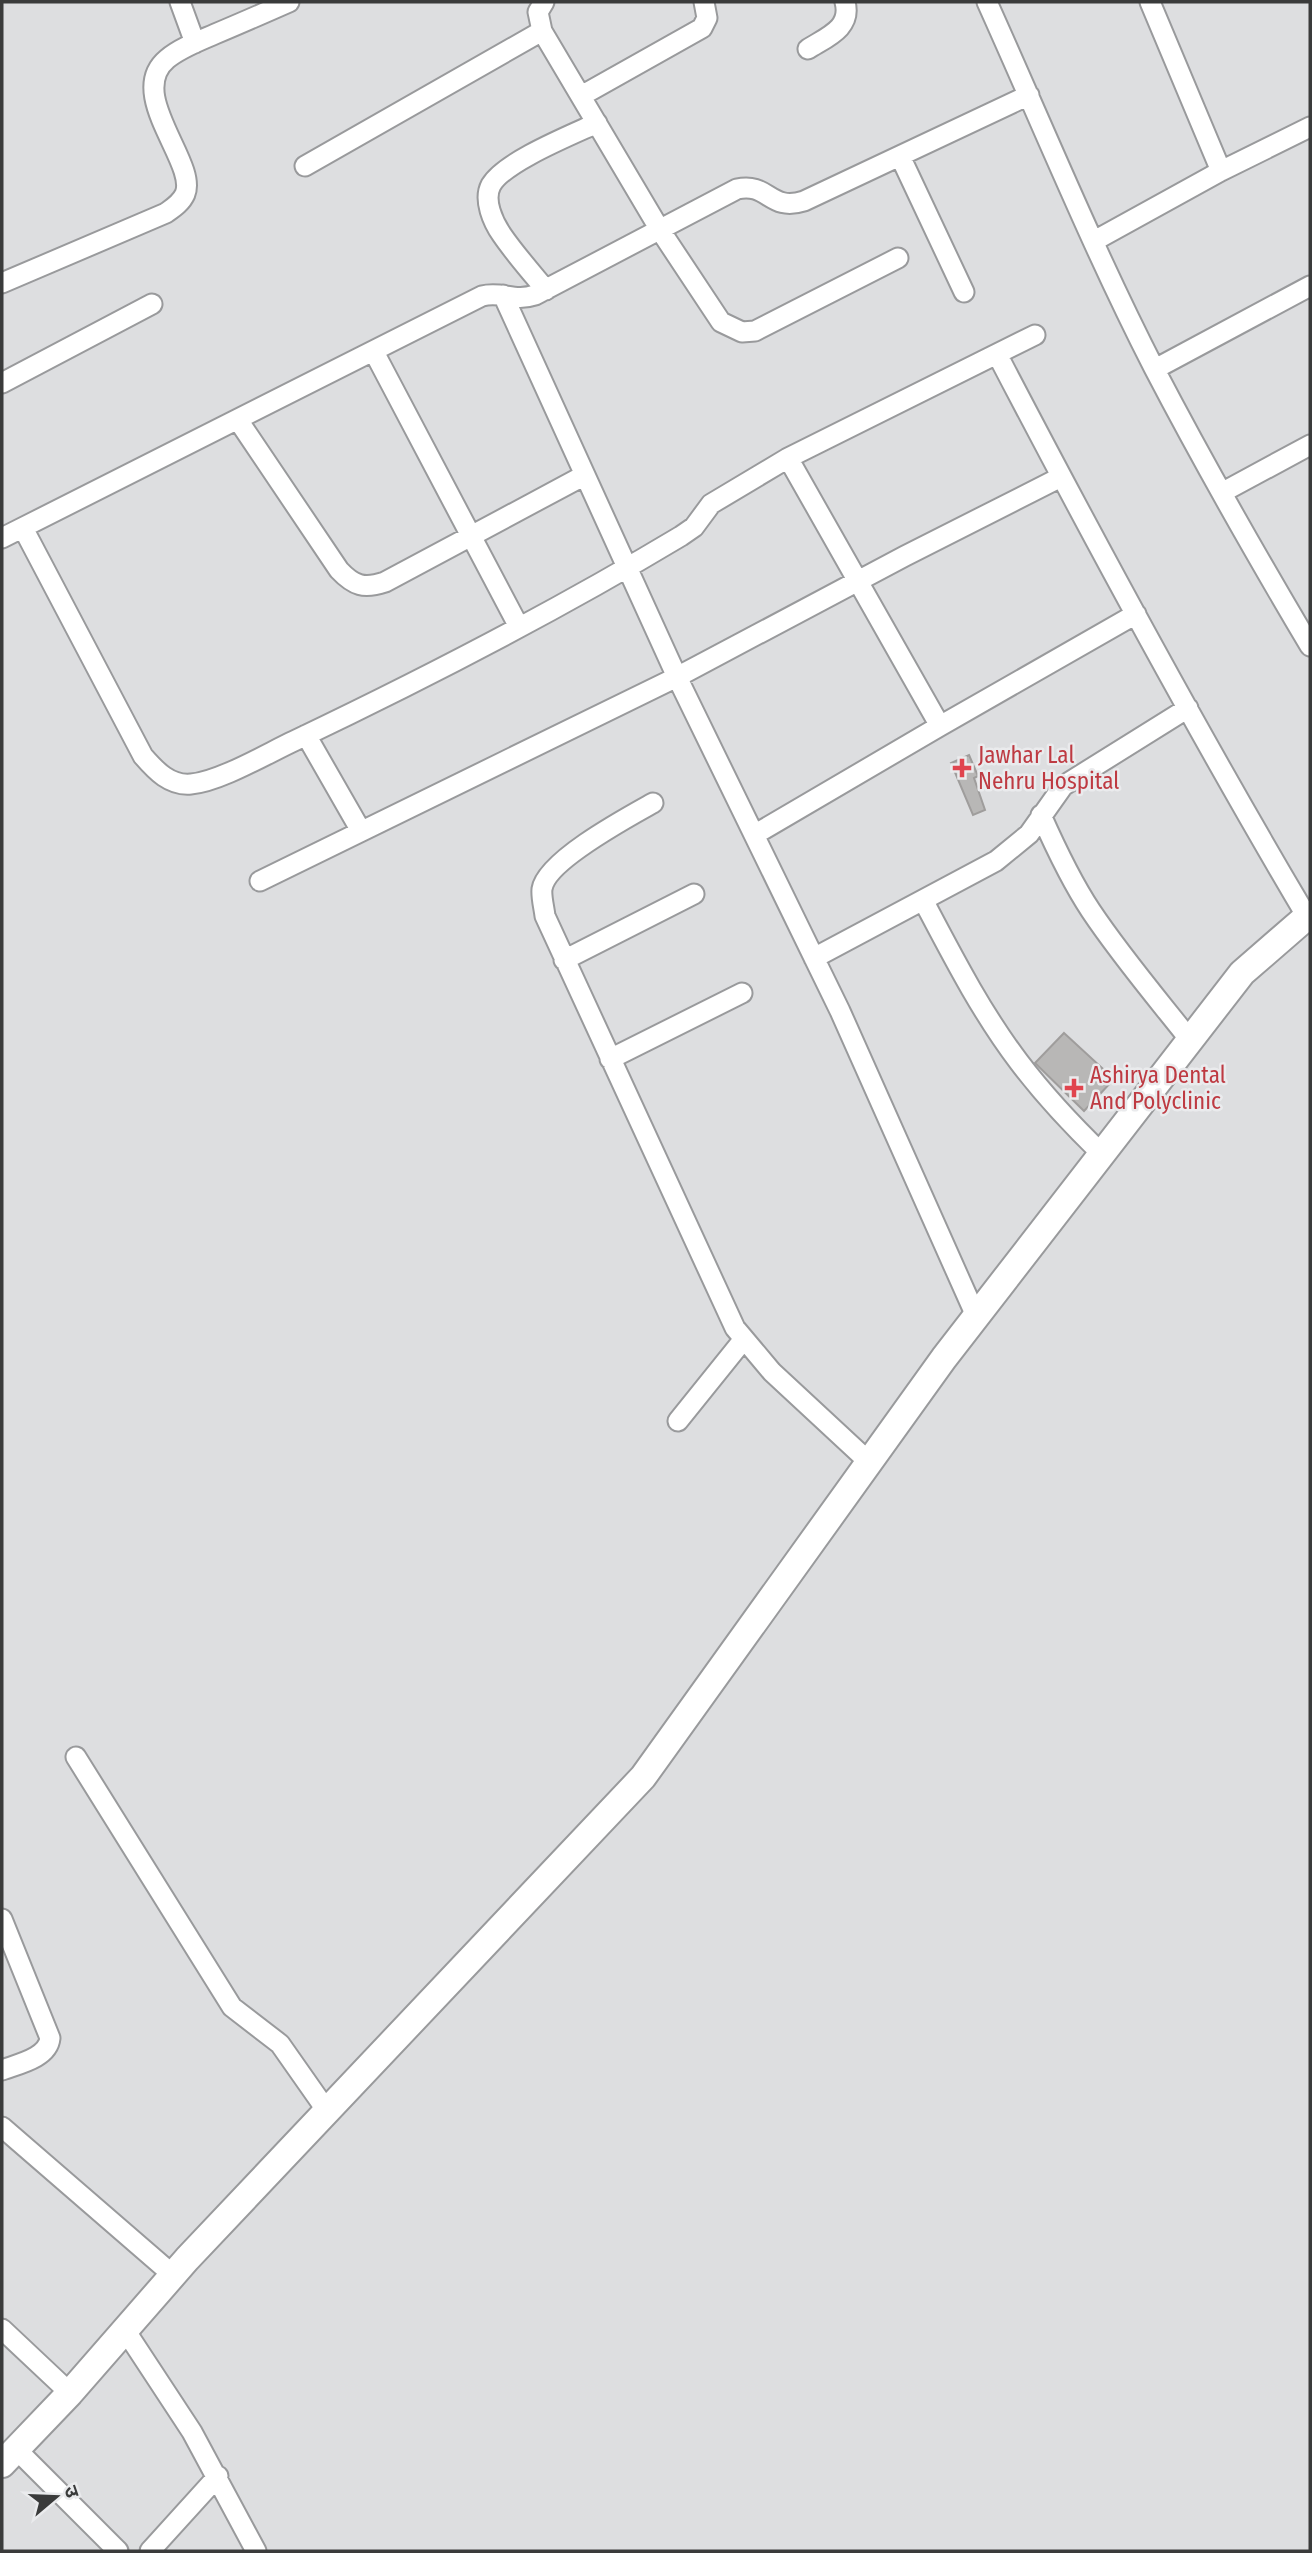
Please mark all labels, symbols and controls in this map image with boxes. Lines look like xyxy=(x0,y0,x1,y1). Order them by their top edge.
place label: Jawhar Lal Nehru Hospital xyxy=(978,741,1119,795)
marker: Jawhar Lal Nehru Hospital xyxy=(952,758,972,778)
place label: Ashirya Dental And Polyclinic xyxy=(1090,1061,1226,1115)
marker: Ashirya Dental And Polyclinic xyxy=(1064,1078,1084,1098)
north arrow xyxy=(21,2462,91,2532)
text: उ xyxy=(59,2483,85,2501)

